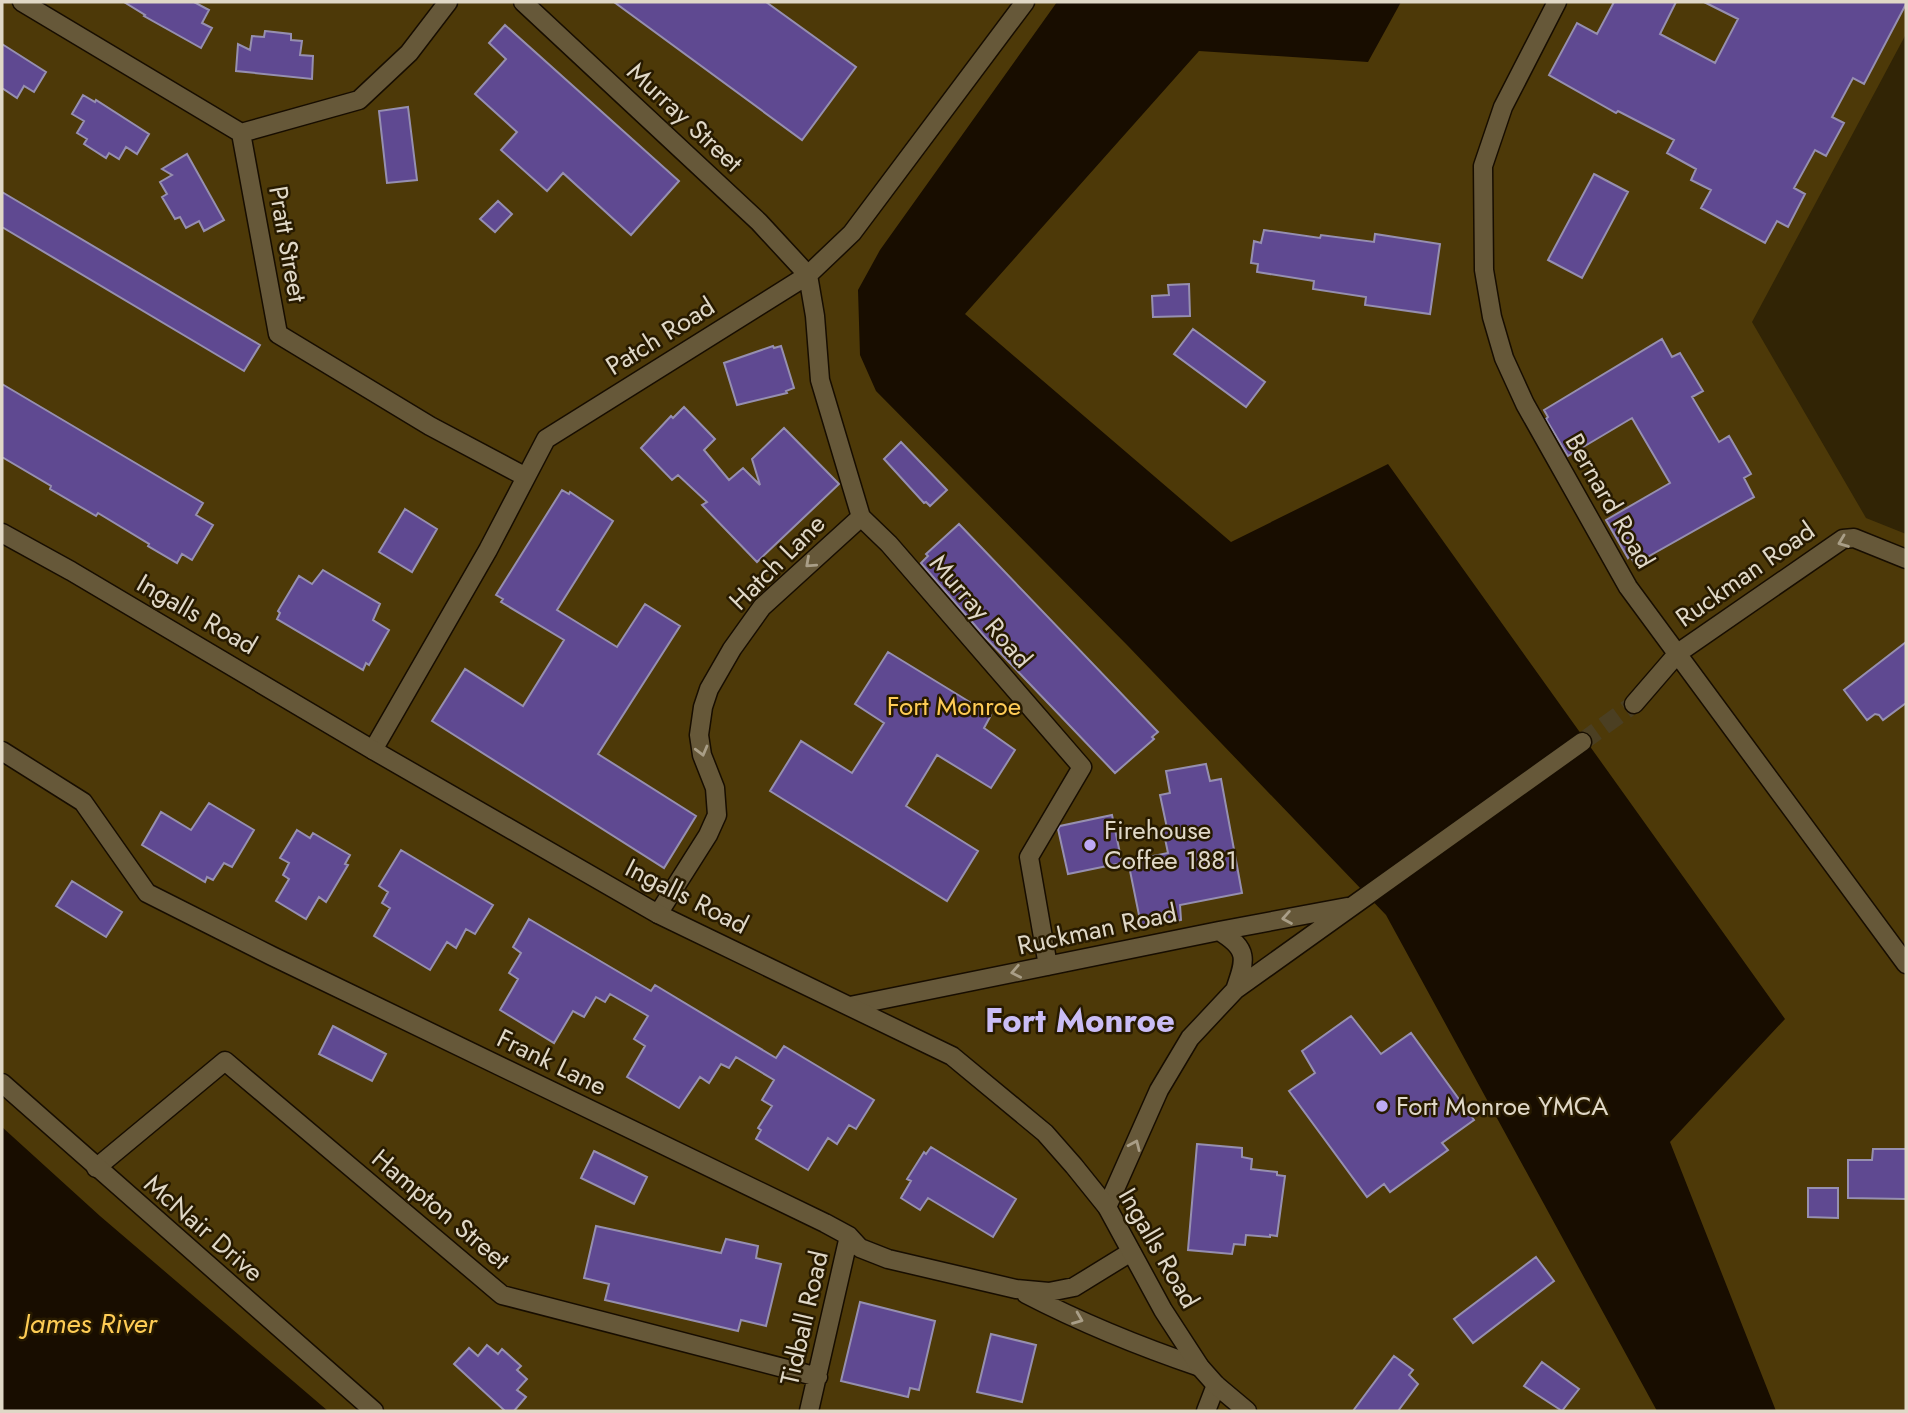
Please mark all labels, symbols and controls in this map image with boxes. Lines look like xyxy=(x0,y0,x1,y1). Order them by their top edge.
street label: Murray Street xyxy=(619,53,752,181)
street label: Pratt Street xyxy=(259,183,317,306)
street label: Patch Road xyxy=(598,288,722,384)
street label: Bernard Road xyxy=(1556,426,1664,576)
street label: Hatch Lane xyxy=(720,505,834,619)
street label: Ruckman Road xyxy=(1668,512,1822,636)
one-way arrow xyxy=(1837,534,1850,548)
street label: Murray Road xyxy=(921,546,1041,676)
one-way arrow xyxy=(805,555,818,567)
street label: Ingalls Road xyxy=(130,564,264,664)
park label: Fort Monroe xyxy=(887,687,1021,725)
one-way arrow xyxy=(694,745,709,757)
place label: Firehouse Coffee 1881 xyxy=(1104,811,1237,879)
marker: Firehouse Coffee 1881 xyxy=(1082,837,1098,853)
street label: Ingalls Road xyxy=(619,849,755,943)
street label: Ruckman Road xyxy=(1014,894,1180,964)
one-way arrow xyxy=(1281,910,1293,925)
one-way arrow xyxy=(1010,964,1022,979)
district label: Fort Monroe xyxy=(985,997,1175,1044)
street label: Frank Lane xyxy=(491,1019,613,1105)
place label: Fort Monroe YMCA xyxy=(1396,1087,1609,1125)
marker: Fort Monroe YMCA xyxy=(1374,1098,1390,1114)
street label: Hampton Street xyxy=(364,1140,519,1279)
one-way arrow xyxy=(1127,1140,1141,1152)
street label: McNair Drive xyxy=(136,1165,272,1291)
street label: Ingalls Road xyxy=(1109,1181,1209,1315)
street label: Tidball Road xyxy=(770,1247,838,1389)
water label: James River xyxy=(18,1303,159,1344)
one-way arrow xyxy=(1071,1311,1083,1325)

